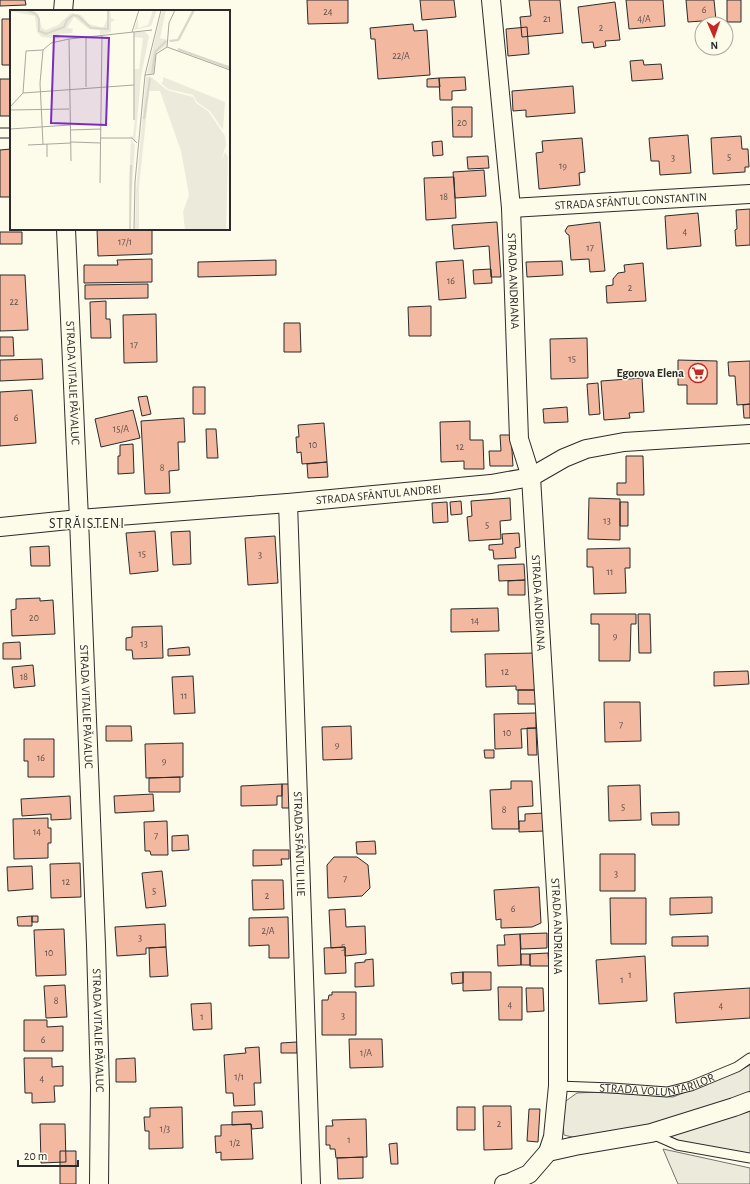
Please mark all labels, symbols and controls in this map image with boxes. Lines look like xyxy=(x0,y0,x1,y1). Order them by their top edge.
house number: 6 xyxy=(702,5,707,15)
house number: 24 xyxy=(323,7,333,17)
inset map xyxy=(10,10,230,230)
house number: 21 xyxy=(543,14,551,24)
house number: 4/A xyxy=(637,14,651,24)
north arrow xyxy=(694,16,734,56)
house number: 2 xyxy=(599,23,604,33)
text: N xyxy=(710,40,718,51)
house number: 22/A xyxy=(392,51,410,61)
house number: 20 xyxy=(457,118,467,128)
house number: 5 xyxy=(727,152,731,162)
house number: 3 xyxy=(671,153,675,163)
house number: 19 xyxy=(559,161,567,171)
street label: STRADA SFÂNTUL CONSTANTIN xyxy=(554,191,707,211)
house number: 18 xyxy=(440,192,448,202)
house number: 4 xyxy=(683,227,688,237)
street label: STRADA ANDRIANA xyxy=(506,233,521,329)
house number: 17/1 xyxy=(118,237,132,247)
house number: 17 xyxy=(586,243,594,253)
house number: 16 xyxy=(447,276,455,286)
house number: 2 xyxy=(628,283,633,293)
house number: 22 xyxy=(9,297,19,307)
street label: STRADA VITALIE PĂVALUC xyxy=(64,321,82,445)
house number: 17 xyxy=(130,340,138,350)
house number: 15 xyxy=(568,354,576,364)
supermarket icon: Egorova Elena xyxy=(687,362,709,384)
place label: Egorova Elena xyxy=(617,367,684,379)
house number: 6 xyxy=(14,413,19,423)
house number: 15/A xyxy=(113,424,129,434)
house number: 10 xyxy=(309,440,317,450)
house number: 12 xyxy=(456,442,464,452)
house number: 8 xyxy=(160,463,165,473)
street label: STRADA SFÂNTUL ANDREI xyxy=(315,483,442,506)
district label: STRĂISTENI xyxy=(49,515,125,531)
house number: 13 xyxy=(603,516,611,526)
house number: 5 xyxy=(485,520,489,530)
house number: 15 xyxy=(138,549,146,559)
house number: 3 xyxy=(258,550,262,560)
street label: STRADA ANDRIANA xyxy=(530,554,547,651)
house number: 11 xyxy=(607,567,613,577)
house number: 20 xyxy=(29,613,39,623)
house number: 14 xyxy=(471,616,479,626)
house number: 9 xyxy=(613,631,618,641)
house number: 13 xyxy=(140,639,148,649)
street label: STRADA VITALIE PĂVALUC xyxy=(78,644,95,769)
house number: 12 xyxy=(501,667,509,677)
house number: 18 xyxy=(20,672,28,682)
house number: 11 xyxy=(181,691,187,701)
house number: 7 xyxy=(619,720,623,730)
house number: 10 xyxy=(503,728,511,738)
house number: 9 xyxy=(335,740,340,750)
house number: 16 xyxy=(37,753,45,763)
house number: 9 xyxy=(162,756,167,766)
street label: STRADA SFÂNTUL ILIE xyxy=(292,791,307,897)
house number: 5 xyxy=(621,802,625,812)
house number: 8 xyxy=(502,805,507,815)
house number: 14 xyxy=(33,827,41,837)
house number: 7 xyxy=(154,831,158,841)
house number: 3 xyxy=(614,869,618,879)
house number: 7 xyxy=(343,874,347,884)
house number: 12 xyxy=(62,877,70,887)
street label: STRADA ANDRIANA xyxy=(549,878,564,974)
house number: 5 xyxy=(152,886,156,896)
house number: 2 xyxy=(265,891,270,901)
house number: 6 xyxy=(511,904,516,914)
house number: 2/A xyxy=(261,926,275,936)
house number: 3 xyxy=(138,933,142,943)
house number: 5 xyxy=(341,942,345,952)
house number: 10 xyxy=(45,948,53,958)
street label: STRADA VITALIE PĂVALUC xyxy=(91,968,106,1092)
house number: 1 xyxy=(628,970,632,980)
house number: 1 xyxy=(620,975,624,985)
house number: 8 xyxy=(54,996,59,1006)
house number: 4 xyxy=(508,1000,513,1010)
house number: 4 xyxy=(719,1001,724,1011)
house number: 3 xyxy=(341,1011,345,1021)
house number: 1 xyxy=(200,1012,204,1022)
house number: 6 xyxy=(41,1035,46,1045)
house number: 1/A xyxy=(360,1048,372,1058)
street label: STRADA VOLUNTARILOR xyxy=(599,1071,716,1098)
house number: 1/1 xyxy=(234,1072,244,1082)
house number: 4 xyxy=(40,1074,45,1084)
house number: 2 xyxy=(497,1119,502,1129)
house number: 1/3 xyxy=(160,1124,170,1134)
house number: 1 xyxy=(347,1135,351,1145)
house number: 1/2 xyxy=(230,1138,241,1148)
scale bar xyxy=(18,1142,78,1168)
text: 20 m xyxy=(24,1150,47,1162)

